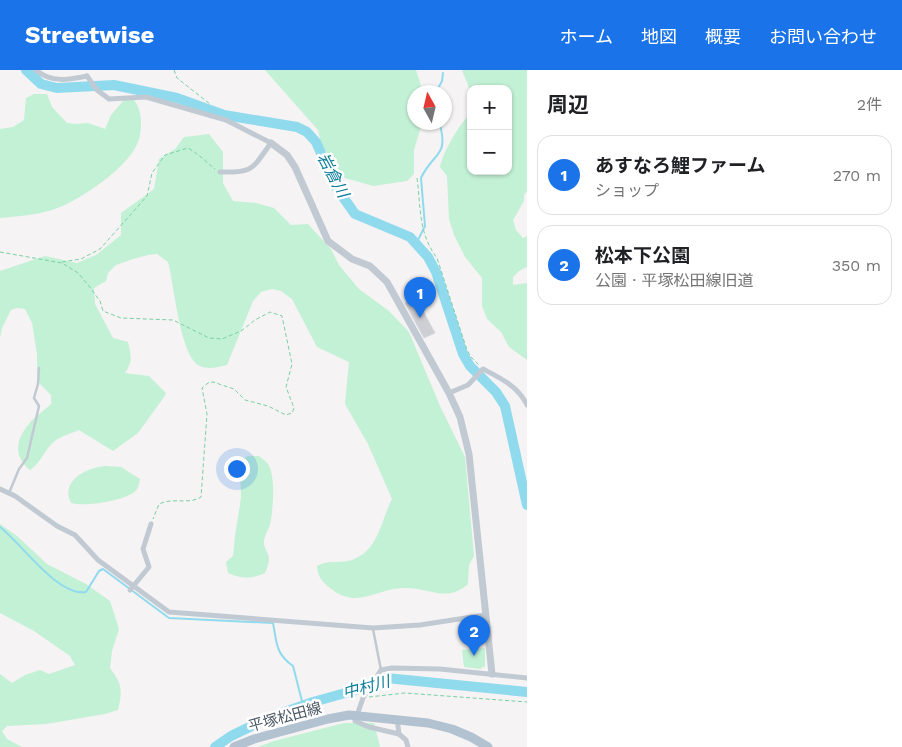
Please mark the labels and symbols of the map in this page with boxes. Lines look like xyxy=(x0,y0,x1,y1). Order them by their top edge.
north arrow xyxy=(407,85,452,130)
water label: 岩倉川 xyxy=(313,149,354,202)
pin: 1 xyxy=(404,277,436,318)
your location xyxy=(224,456,250,482)
pin: 2 xyxy=(458,615,490,656)
water label: 中村川 xyxy=(340,671,394,702)
street label: 平塚松田線 xyxy=(246,699,324,735)

